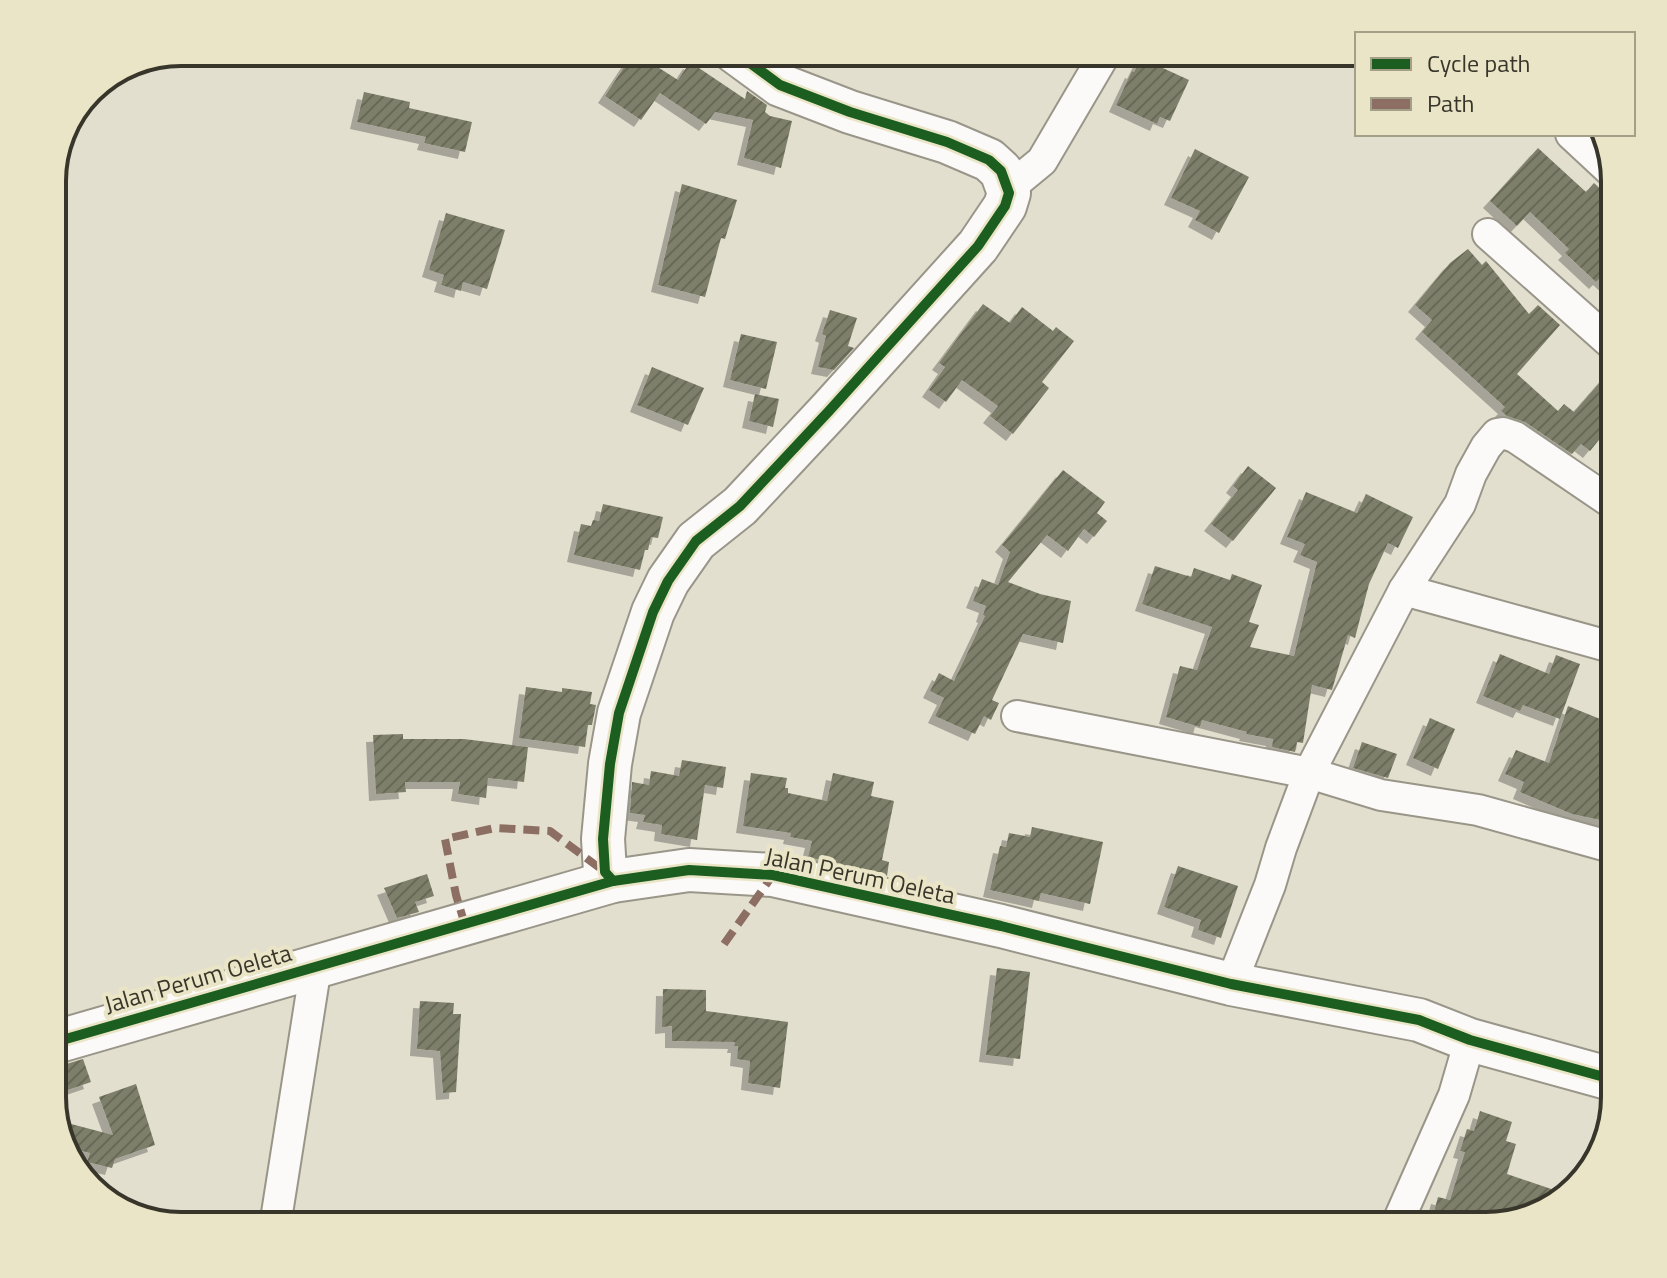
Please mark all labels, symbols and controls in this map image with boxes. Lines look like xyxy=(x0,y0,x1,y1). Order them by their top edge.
legend xyxy=(1355,32,1635,136)
text: Cycle path xyxy=(1427,45,1530,81)
text: Path xyxy=(1427,85,1474,121)
street label: Jalan Perum Oeleta xyxy=(762,837,959,913)
street label: Jalan Perum Oeleta xyxy=(100,934,296,1022)

